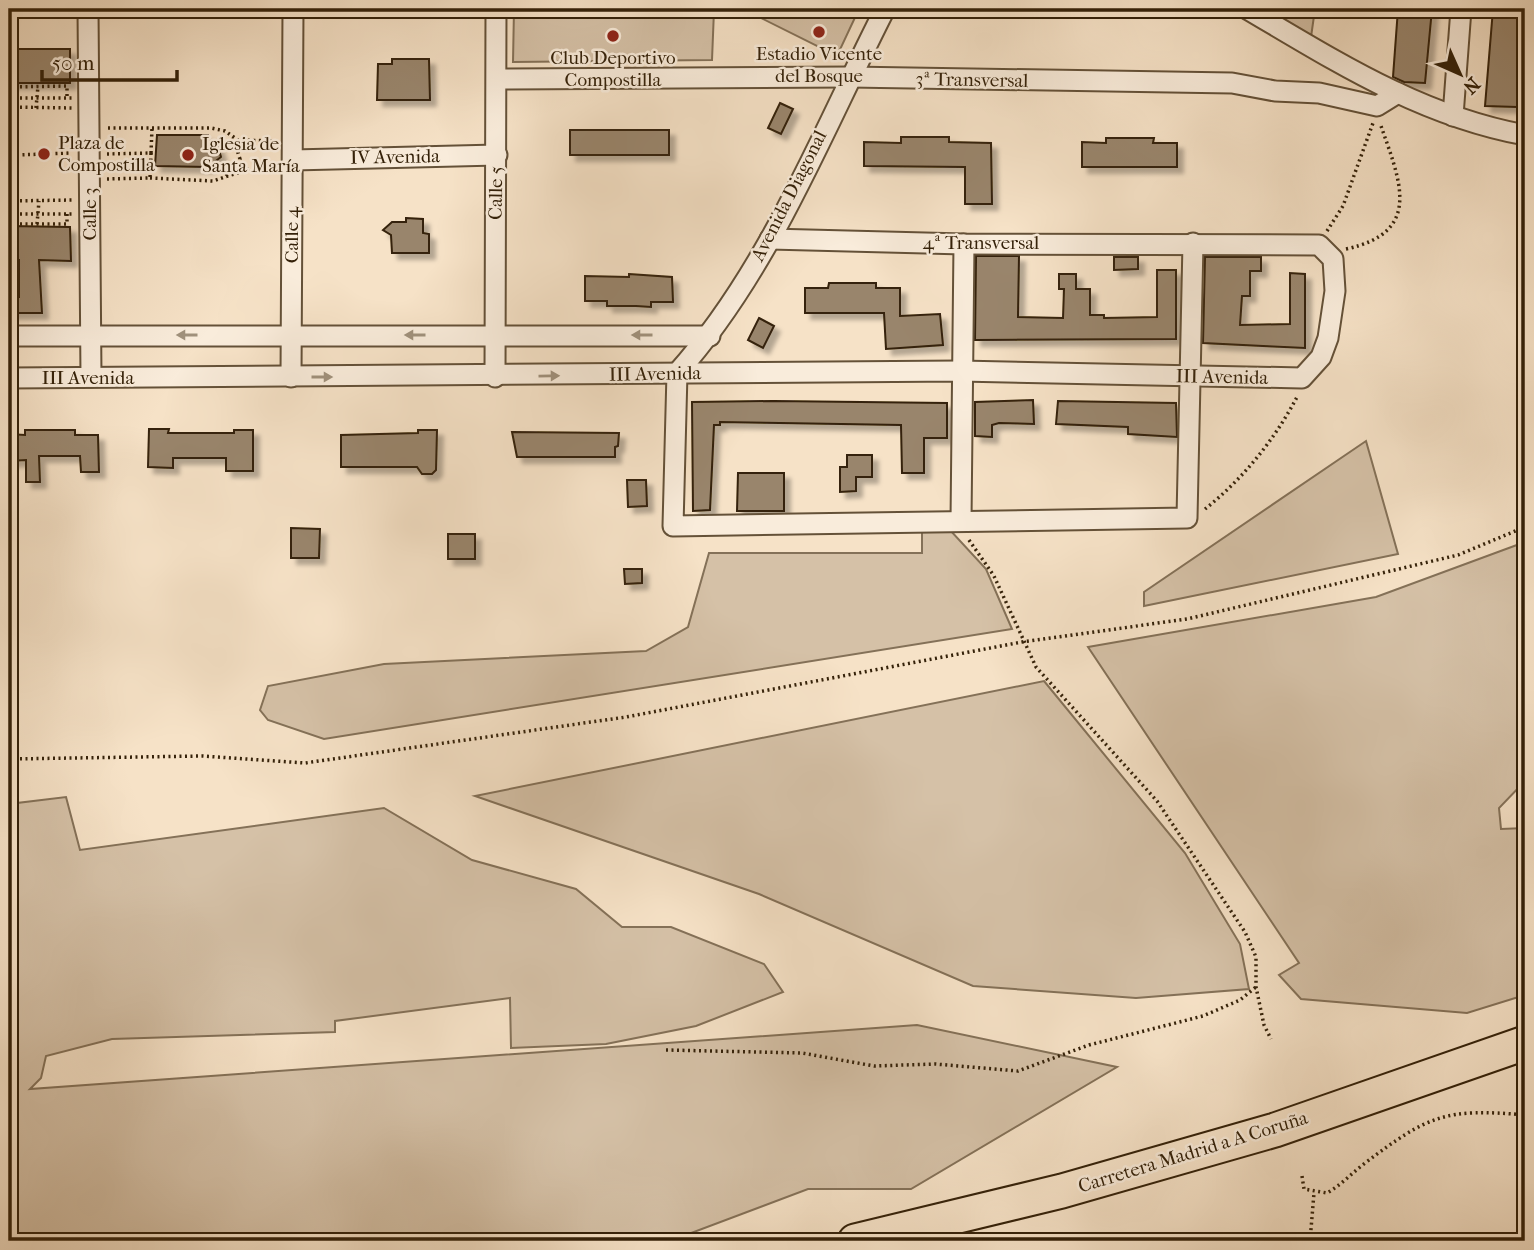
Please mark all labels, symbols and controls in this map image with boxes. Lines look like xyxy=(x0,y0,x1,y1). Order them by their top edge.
marker: Estadio Vicente del Bosque xyxy=(811,24,827,40)
marker: Club Deportivo Compostilla xyxy=(605,28,621,44)
scale bar xyxy=(42,38,177,82)
north arrow xyxy=(1426,38,1496,108)
place label: Estadio Vicente del Bosque xyxy=(756,43,882,87)
place label: Club Deportivo Compostilla xyxy=(550,47,676,91)
text: 50 m xyxy=(52,51,95,75)
street label: 3ª Transversal xyxy=(915,68,1029,92)
text: N xyxy=(1458,72,1484,99)
street label: Avenida Diagonal xyxy=(746,127,831,266)
place label: Plaza de Compostilla xyxy=(58,132,155,176)
place label: Iglesia de Santa María xyxy=(202,133,300,177)
street label: IV Avenida xyxy=(350,145,440,169)
marker: Plaza de Compostilla xyxy=(36,146,52,162)
marker: Iglesia de Santa María xyxy=(180,147,196,163)
street label: Calle 5 xyxy=(485,166,507,220)
street label: Calle 3 xyxy=(79,187,101,241)
street label: Calle 4 xyxy=(281,206,303,263)
street label: 4ª Transversal xyxy=(923,232,1039,254)
one-way arrow xyxy=(176,329,198,341)
one-way arrow xyxy=(403,329,425,341)
one-way arrow xyxy=(631,329,653,341)
street label: III Avenida xyxy=(609,362,702,386)
street label: III Avenida xyxy=(1176,365,1269,389)
street label: III Avenida xyxy=(42,367,134,389)
one-way arrow xyxy=(539,370,561,382)
one-way arrow xyxy=(311,371,333,383)
street label: Carretera Madrid a A Coruña xyxy=(1076,1106,1311,1197)

